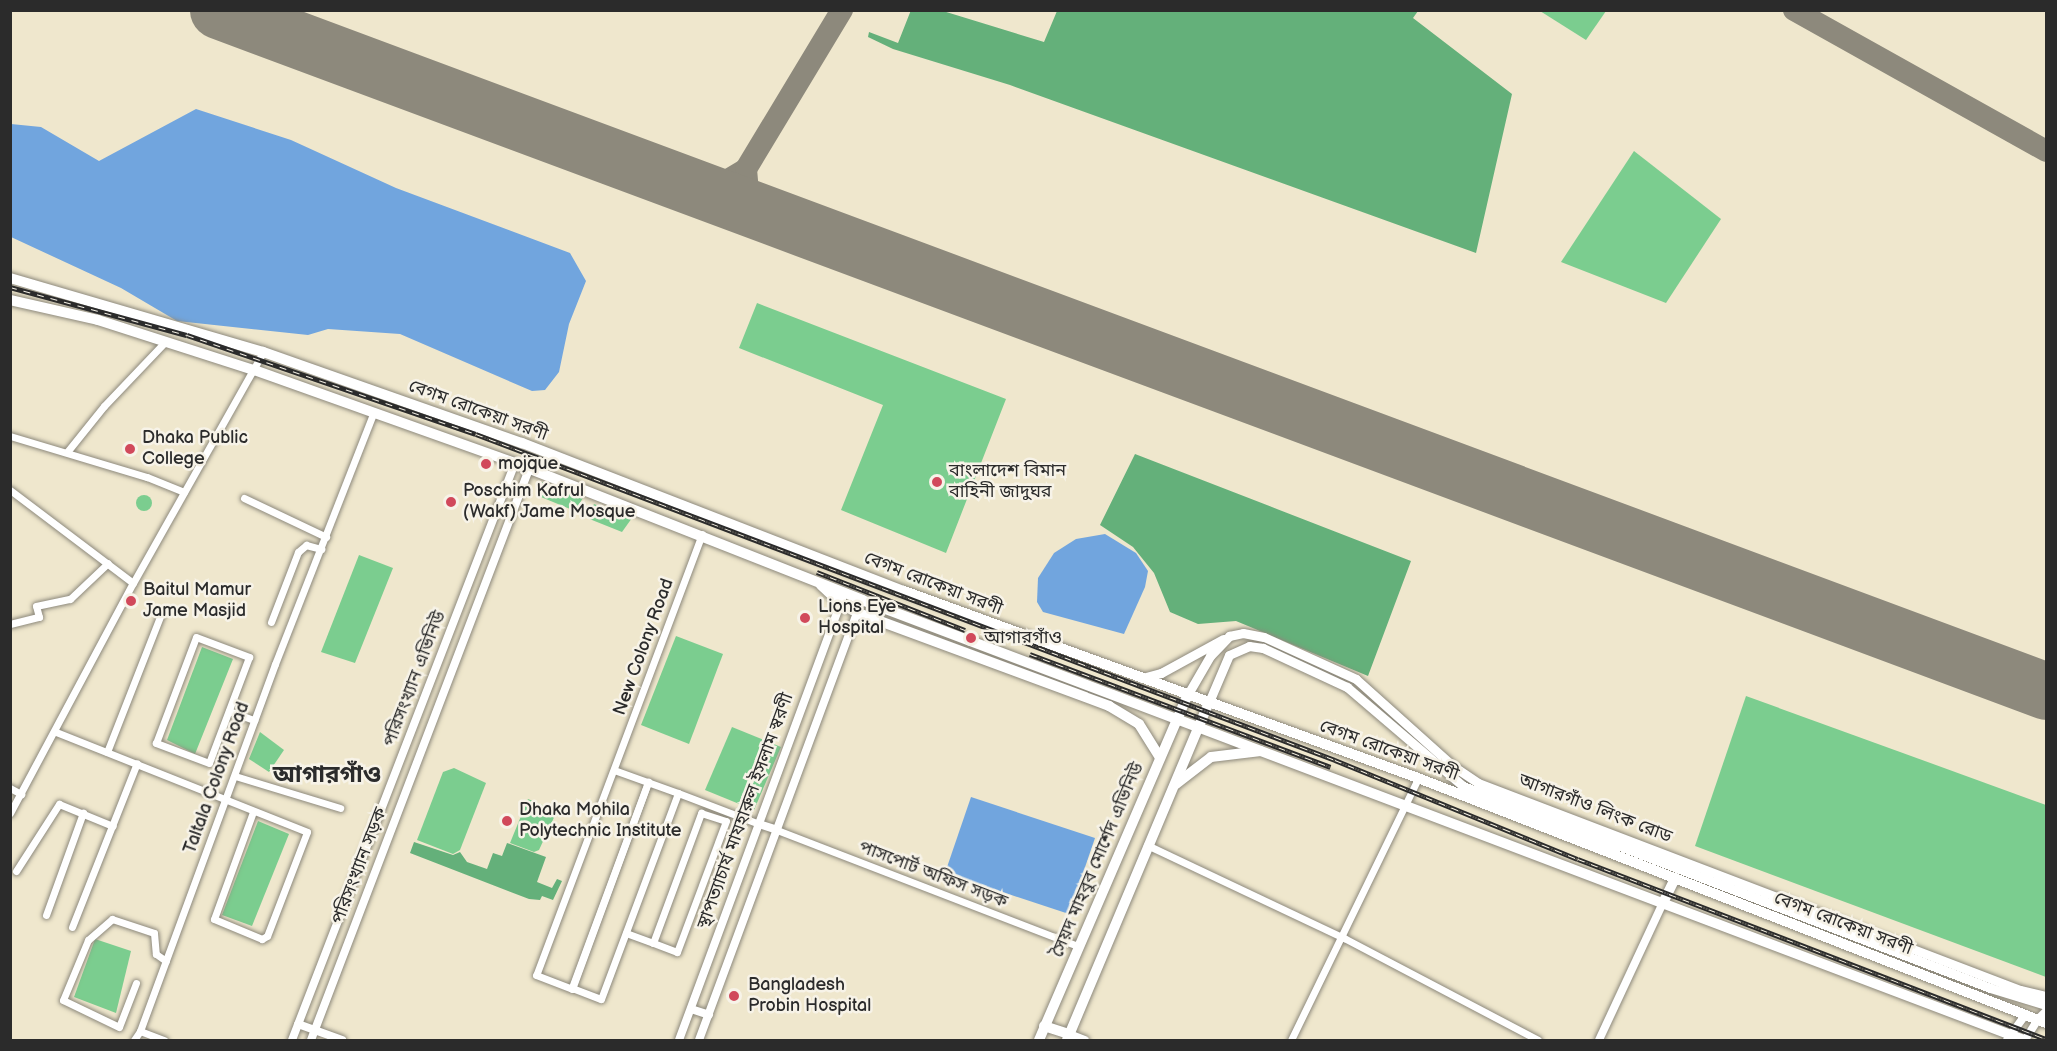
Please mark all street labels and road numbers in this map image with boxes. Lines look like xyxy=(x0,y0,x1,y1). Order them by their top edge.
street label: বেগম রোকেয়া সরণী xyxy=(405,376,551,446)
street label: বেগম রোকেয়া সরণী xyxy=(861,548,1005,620)
street label: New Colony Road xyxy=(609,575,679,719)
street label: পরিসংখ্যান এভিনিউ xyxy=(379,608,451,750)
street label: স্থাপত্যাচার্য মাযহারুল ইসলাম স্বরণী xyxy=(693,690,799,932)
street label: Taltala Colony Road xyxy=(179,699,255,857)
street label: বেগম রোকেয়া সরণী xyxy=(1316,716,1462,786)
street label: সৈয়দ মাহবুব মোর্শেদ এভিনিউ xyxy=(1047,759,1149,961)
street label: আগারগাঁও লিংক রোড xyxy=(1515,770,1675,848)
street label: পরিসংখ্যান সড়ক xyxy=(328,805,392,927)
street label: পাসপোর্ট অফিস সড়ক xyxy=(856,837,1010,913)
street label: বেগম রোকেয়া সরণী xyxy=(1771,888,1915,960)

